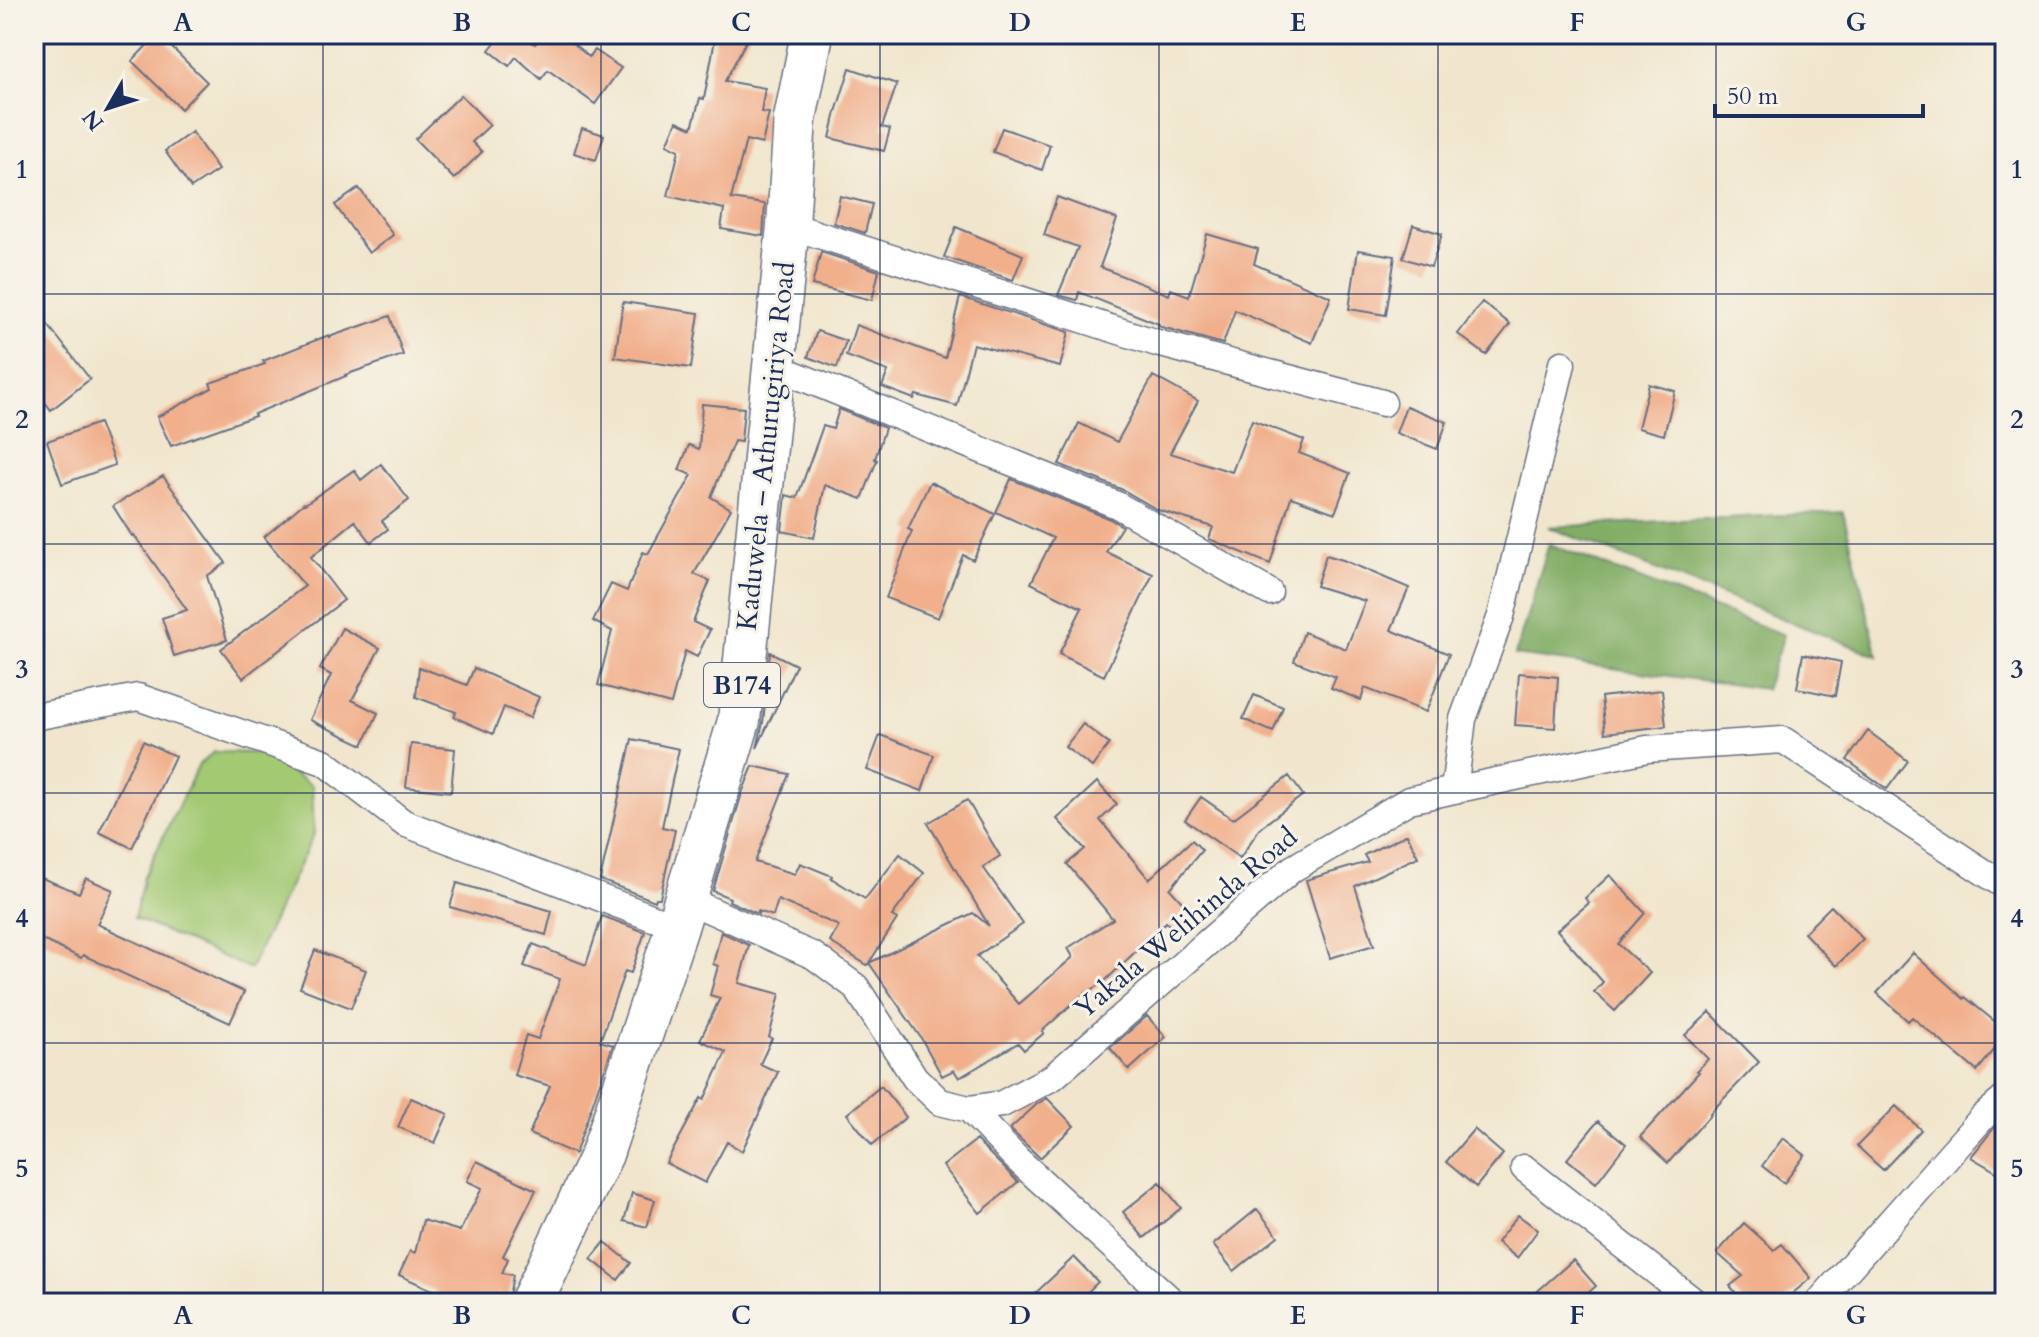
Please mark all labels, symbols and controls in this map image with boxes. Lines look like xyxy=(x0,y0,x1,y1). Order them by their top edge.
text: A xyxy=(173,5,193,40)
text: B xyxy=(453,5,471,40)
text: C xyxy=(731,5,751,40)
text: D xyxy=(1009,5,1031,40)
text: E xyxy=(1290,5,1306,40)
text: F xyxy=(1569,5,1585,40)
text: G xyxy=(1845,5,1867,40)
north arrow xyxy=(68,68,148,148)
scale bar xyxy=(1715,68,1923,118)
text: 50 m xyxy=(1727,80,1779,113)
text: N xyxy=(76,103,111,137)
text: 1 xyxy=(15,152,29,187)
text: 1 xyxy=(2010,152,2024,187)
street label: Kaduwela – Athurugiriya Road xyxy=(728,260,804,632)
text: 2 xyxy=(15,402,29,437)
text: 2 xyxy=(2010,402,2024,437)
text: 3 xyxy=(15,652,29,687)
text: 3 xyxy=(2010,652,2024,687)
road number: B174 xyxy=(704,663,780,707)
street label: Yakala Welihinda Road xyxy=(1066,818,1306,1028)
text: 4 xyxy=(15,901,29,936)
text: 4 xyxy=(2010,901,2024,936)
text: 5 xyxy=(15,1151,29,1186)
text: 5 xyxy=(2010,1151,2024,1186)
text: A xyxy=(173,1298,193,1333)
text: B xyxy=(453,1298,471,1333)
text: C xyxy=(731,1298,751,1333)
text: D xyxy=(1009,1298,1031,1333)
text: E xyxy=(1290,1298,1306,1333)
text: F xyxy=(1569,1298,1585,1333)
text: G xyxy=(1845,1298,1867,1333)

